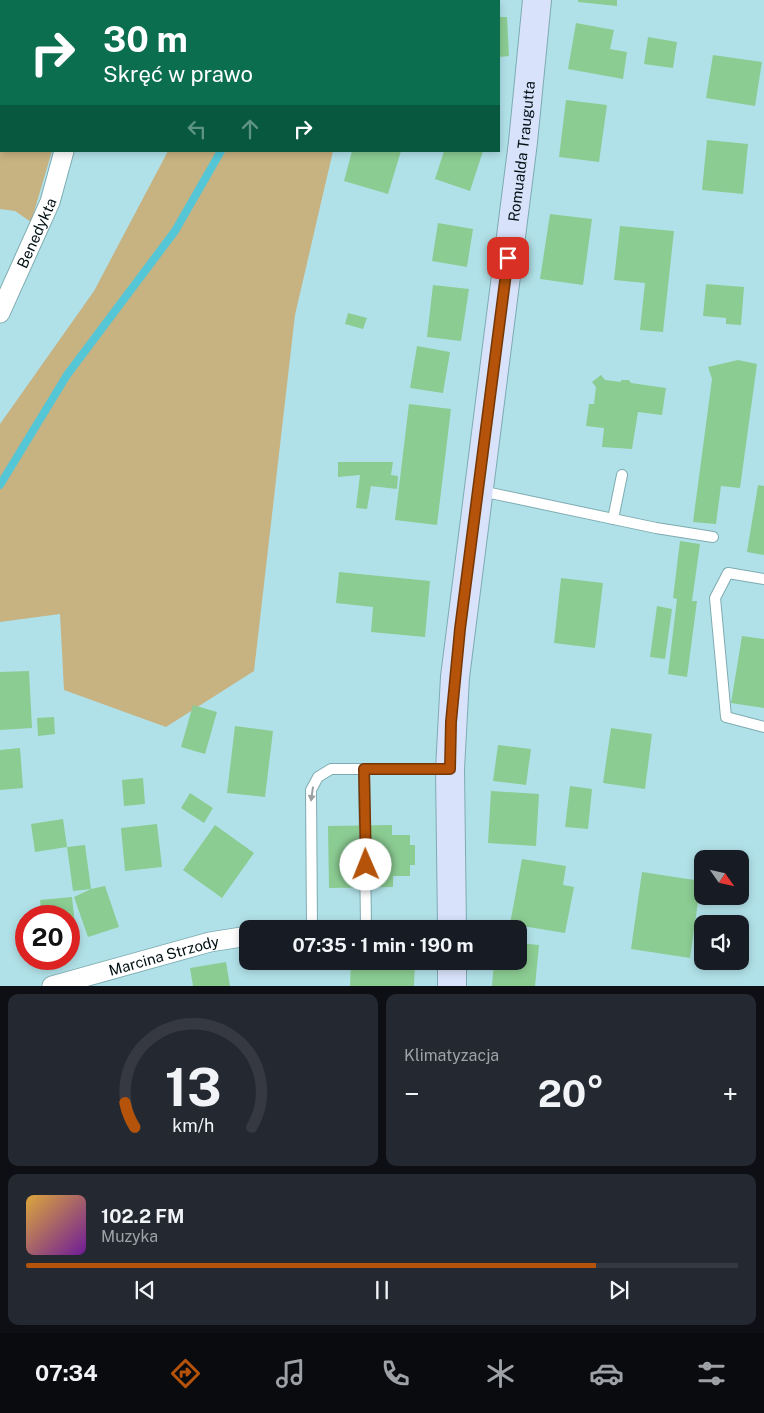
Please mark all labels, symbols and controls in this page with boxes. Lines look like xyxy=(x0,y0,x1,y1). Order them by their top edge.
text: 30 m xyxy=(103,19,188,60)
icon: right xyxy=(20,20,85,85)
text: Skręć w prawo xyxy=(103,61,253,87)
street label: Romualda Traugutta xyxy=(504,80,537,223)
icon: left xyxy=(183,115,211,143)
icon: ahead xyxy=(236,115,264,143)
icon: right xyxy=(289,115,317,143)
street label: Benedykta xyxy=(13,195,59,270)
pin xyxy=(487,237,529,279)
icon: arrive xyxy=(494,244,522,272)
one-way arrow xyxy=(308,786,316,802)
position arrow xyxy=(339,838,391,890)
north arrow xyxy=(694,850,749,905)
map controls xyxy=(694,850,749,970)
speed limit sign: 20 xyxy=(15,905,80,970)
button: sound xyxy=(694,915,749,970)
street label: Marcina Strzody xyxy=(107,932,220,978)
text: 07:35 · 1 min · 190 m xyxy=(292,934,474,956)
text: Klimatyzacja xyxy=(404,1046,499,1065)
text: 13 xyxy=(165,1057,221,1118)
text: 20° xyxy=(538,1071,604,1116)
text: − xyxy=(404,1077,420,1110)
text: + xyxy=(722,1077,738,1110)
text: km/h xyxy=(172,1115,214,1136)
text: 102.2 FM xyxy=(101,1205,184,1227)
text: Muzyka xyxy=(101,1227,158,1246)
icon: previous xyxy=(131,1276,159,1304)
icon: pause xyxy=(368,1276,396,1304)
icon: next xyxy=(605,1276,633,1304)
icon: directions xyxy=(168,1356,203,1391)
icon: music xyxy=(273,1356,308,1391)
icon: phone xyxy=(378,1356,413,1391)
icon: climate xyxy=(483,1356,518,1391)
icon: car xyxy=(589,1356,624,1391)
icon: filters xyxy=(694,1356,729,1391)
text: 07:34 xyxy=(35,1360,98,1386)

